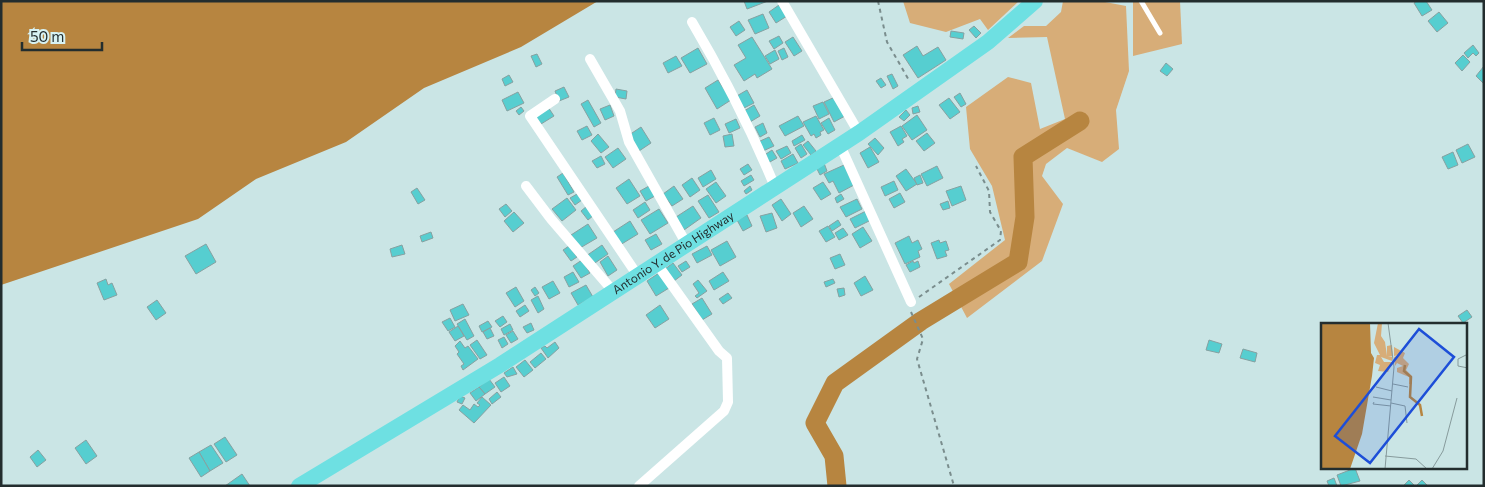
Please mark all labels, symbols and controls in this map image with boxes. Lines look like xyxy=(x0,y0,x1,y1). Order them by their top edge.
scale bar xyxy=(22,20,102,52)
text: 50 m xyxy=(30,27,64,45)
street label: Antonio Y. de Pio Highway xyxy=(610,208,736,296)
inset map xyxy=(1321,323,1468,470)

